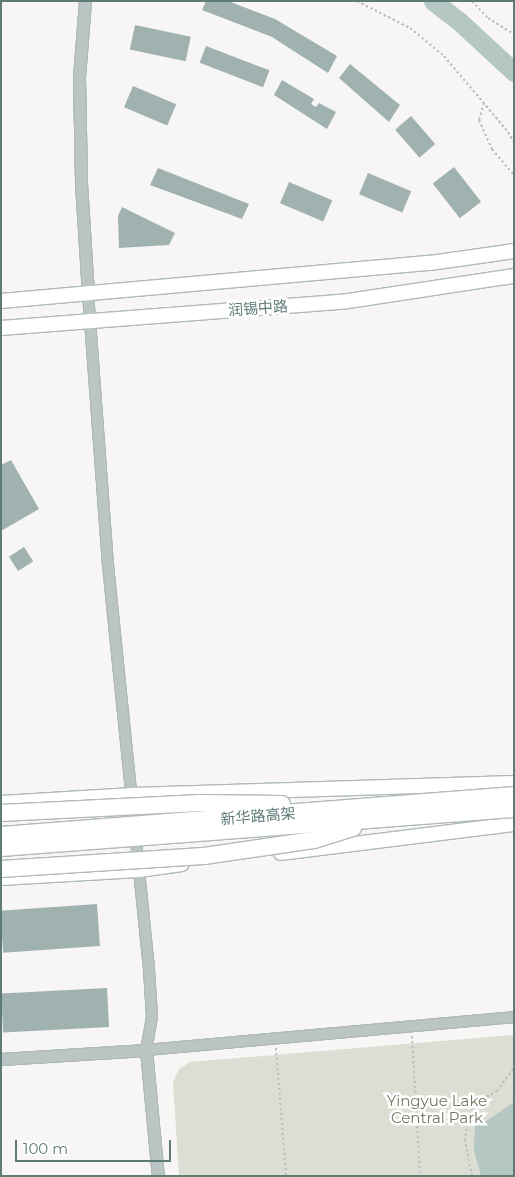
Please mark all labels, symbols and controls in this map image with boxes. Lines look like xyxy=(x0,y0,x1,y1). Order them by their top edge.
street label: 润锡中路 xyxy=(227,297,289,319)
street label: 新华路高架 xyxy=(220,804,296,828)
park label: Yingyue Lake Central Park xyxy=(387,1091,487,1126)
scale bar xyxy=(18,1130,174,1162)
text: 100 m xyxy=(23,1139,68,1158)

